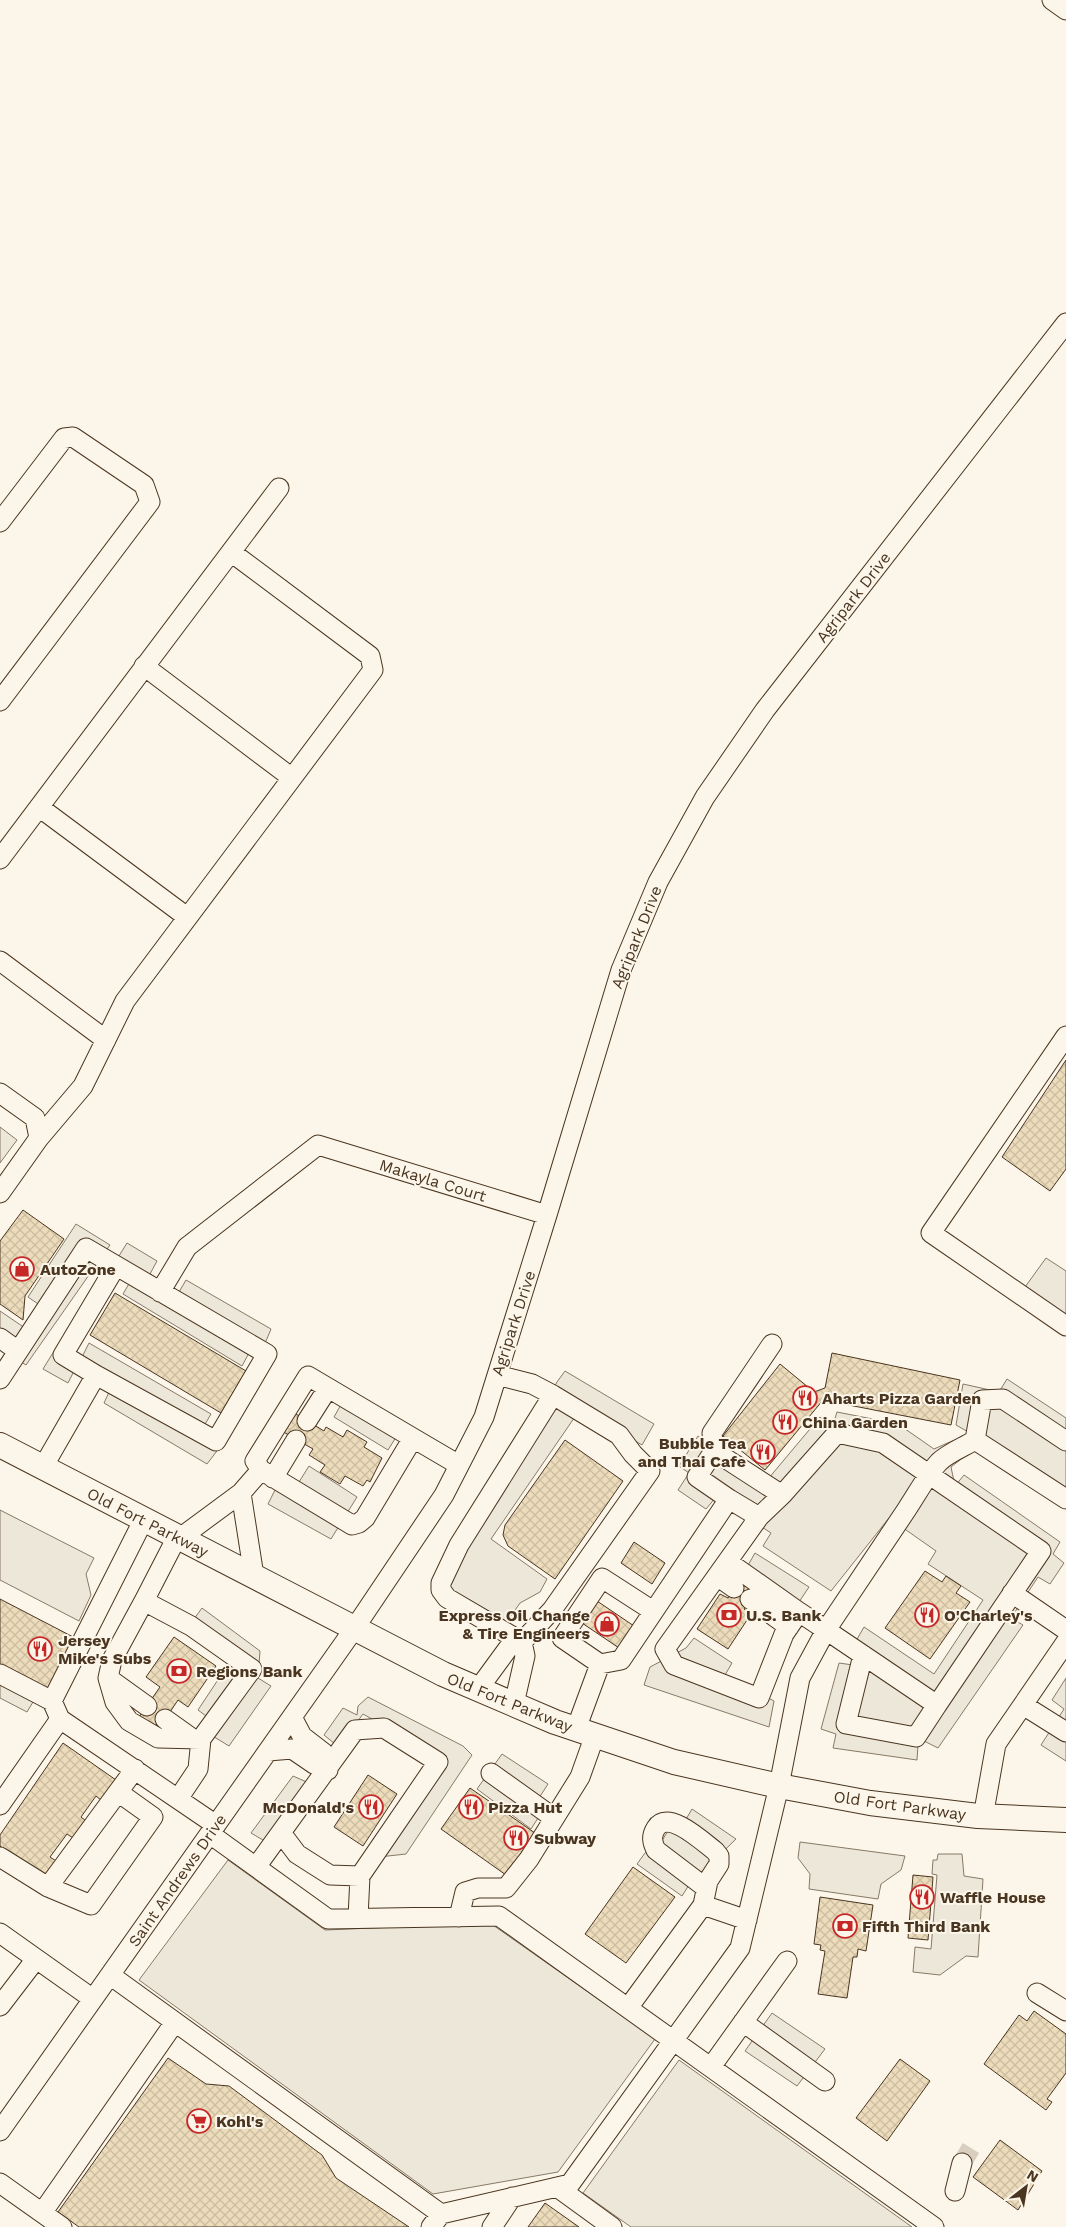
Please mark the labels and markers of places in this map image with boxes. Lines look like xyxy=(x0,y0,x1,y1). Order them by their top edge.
shop icon: AutoZone xyxy=(9,1256,35,1282)
place label: AutoZone xyxy=(40,1260,116,1279)
restaurant icon: Aharts Pizza Garden xyxy=(792,1385,818,1411)
place label: Aharts Pizza Garden xyxy=(822,1389,981,1408)
restaurant icon: China Garden xyxy=(772,1409,798,1435)
place label: China Garden xyxy=(802,1413,908,1432)
place label: Bubble Tea and Thai Cafe xyxy=(638,1434,747,1471)
restaurant icon: Bubble Tea and Thai Cafe xyxy=(750,1439,776,1465)
bank icon: U.S. Bank xyxy=(716,1602,742,1628)
restaurant icon: O'Charley's xyxy=(914,1602,940,1628)
place label: Express Oil Change & Tire Engineers xyxy=(439,1606,590,1643)
place label: U.S. Bank xyxy=(746,1606,821,1625)
place label: O'Charley's xyxy=(944,1606,1033,1625)
shop icon: Express Oil Change & Tire Engineers xyxy=(594,1611,620,1637)
place label: Jersey Mike's Subs xyxy=(58,1631,152,1668)
restaurant icon: Jersey Mike's Subs xyxy=(27,1636,53,1662)
bank icon: Regions Bank xyxy=(166,1658,192,1684)
place label: Regions Bank xyxy=(196,1662,303,1681)
restaurant icon: McDonald's xyxy=(358,1794,384,1820)
restaurant icon: Pizza Hut xyxy=(458,1794,484,1820)
place label: McDonald's xyxy=(262,1798,354,1817)
place label: Pizza Hut xyxy=(488,1798,562,1817)
restaurant icon: Subway xyxy=(503,1825,529,1851)
place label: Subway xyxy=(534,1829,597,1848)
restaurant icon: Waffle House xyxy=(909,1884,935,1910)
place label: Waffle House xyxy=(940,1888,1046,1907)
bank icon: Fifth Third Bank xyxy=(832,1913,858,1939)
place label: Fifth Third Bank xyxy=(862,1917,990,1936)
supermarket icon: Kohl's xyxy=(186,2108,212,2134)
place label: Kohl's xyxy=(216,2112,264,2131)

